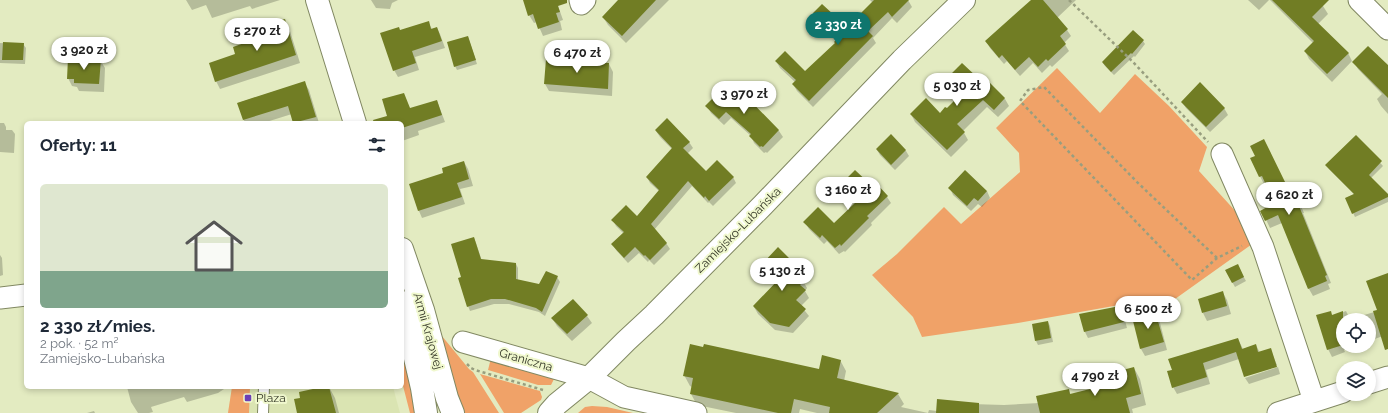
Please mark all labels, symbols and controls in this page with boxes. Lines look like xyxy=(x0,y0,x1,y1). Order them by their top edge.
pin: 2 330 zł xyxy=(797,12,879,46)
text: 2 330 zł xyxy=(815,17,861,32)
pin: 5 270 zł xyxy=(216,18,298,52)
text: 5 270 zł xyxy=(234,23,280,38)
pin: 3 920 zł xyxy=(43,37,125,71)
pin: 6 470 zł xyxy=(536,40,618,74)
text: 3 920 zł xyxy=(60,42,108,57)
text: 6 470 zł xyxy=(553,45,601,60)
pin: 5 030 zł xyxy=(916,73,998,107)
text: 5 030 zł xyxy=(933,78,981,93)
pin: 3 970 zł xyxy=(703,81,785,115)
text: 3 970 zł xyxy=(720,86,768,101)
icon: filters xyxy=(366,134,388,156)
text: Oferty: 11 xyxy=(40,135,117,155)
pin: 3 160 zł xyxy=(807,177,889,211)
text: 3 160 zł xyxy=(825,182,871,197)
pin: 4 620 zł xyxy=(1248,182,1330,216)
street label: Zamiejsko-Lubańska xyxy=(692,184,784,276)
text: 4 620 zł xyxy=(1265,187,1313,202)
icon: home xyxy=(178,210,250,282)
pin: 5 130 zł xyxy=(741,258,823,292)
text: 5 130 zł xyxy=(759,263,805,278)
street label: Armii Krajowej xyxy=(410,291,446,371)
pin: 6 500 zł xyxy=(1107,296,1189,330)
text: 6 500 zł xyxy=(1124,301,1172,316)
map controls xyxy=(1336,313,1376,401)
button: locate xyxy=(1336,313,1376,353)
text: 2 330 zł/mies. xyxy=(40,316,155,336)
text: 2 pok. · 52 m² xyxy=(40,336,118,351)
street label: Graniczna xyxy=(498,346,554,374)
text: Zamiejsko-Lubańska xyxy=(40,351,165,366)
button: layers xyxy=(1336,361,1376,401)
pin: 4 790 zł xyxy=(1054,363,1136,397)
text: 4 790 zł xyxy=(1071,368,1119,383)
place label: Plaza xyxy=(256,391,286,405)
marker: Plaza xyxy=(243,393,253,403)

